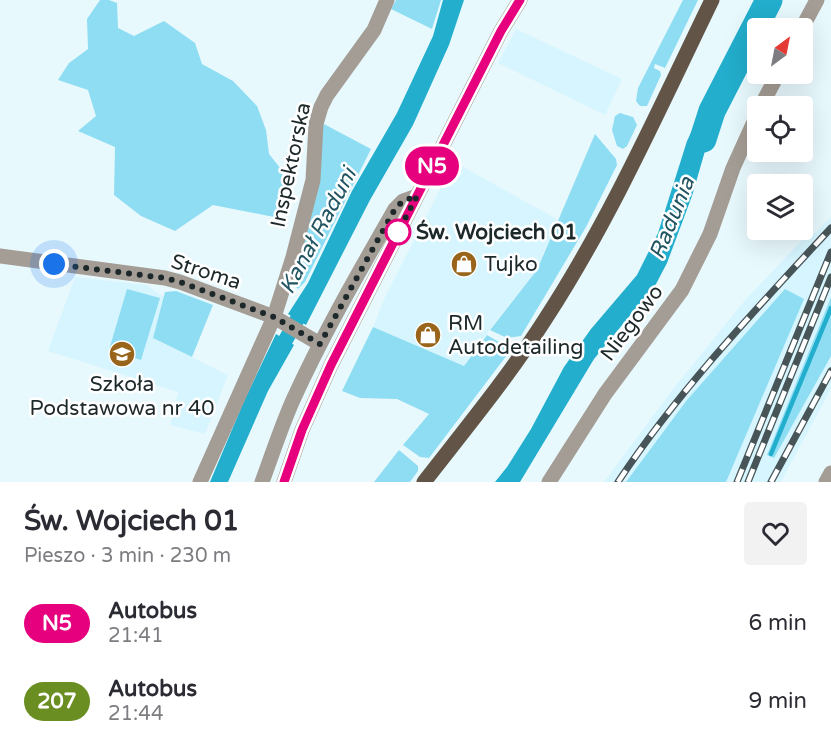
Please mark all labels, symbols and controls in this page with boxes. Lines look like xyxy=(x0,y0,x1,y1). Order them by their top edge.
north arrow xyxy=(747,18,813,84)
map controls xyxy=(747,18,813,240)
button: locate xyxy=(747,96,813,162)
street label: Inspektorska xyxy=(266,100,316,230)
line badge: N5 xyxy=(405,146,459,186)
text: N5 xyxy=(417,154,447,179)
water label: Kanał Raduni xyxy=(274,162,363,298)
water label: Radunia xyxy=(644,172,700,263)
button: layers xyxy=(747,174,813,240)
marker: Św. Wojciech 01 xyxy=(385,219,411,245)
place label: Św. Wojciech 01 xyxy=(416,219,578,245)
your location xyxy=(39,249,69,279)
street label: Stroma xyxy=(168,249,244,295)
shop icon: Tujko xyxy=(449,249,479,279)
place label: Tujko xyxy=(484,252,538,277)
street label: Niegowo xyxy=(595,280,669,366)
place label: RM Autodetailing xyxy=(448,311,584,360)
shop icon: RM Autodetailing xyxy=(413,320,443,350)
school or university icon: Szkoła Podstawowa nr 40 xyxy=(107,339,137,369)
place label: Szkoła Podstawowa nr 40 xyxy=(29,372,215,421)
button: heart xyxy=(744,502,807,565)
text: Św. Wojciech 01 xyxy=(24,504,239,538)
text: Pieszo · 3 min · 230 m xyxy=(24,544,231,568)
text: Autobus xyxy=(108,598,197,624)
text: 6 min xyxy=(748,610,807,636)
text: N5 xyxy=(42,611,72,636)
text: 21:41 xyxy=(108,624,163,648)
text: Autobus xyxy=(108,676,197,702)
text: 9 min xyxy=(748,688,807,714)
text: 207 xyxy=(37,689,77,714)
text: 21:44 xyxy=(108,702,163,726)

